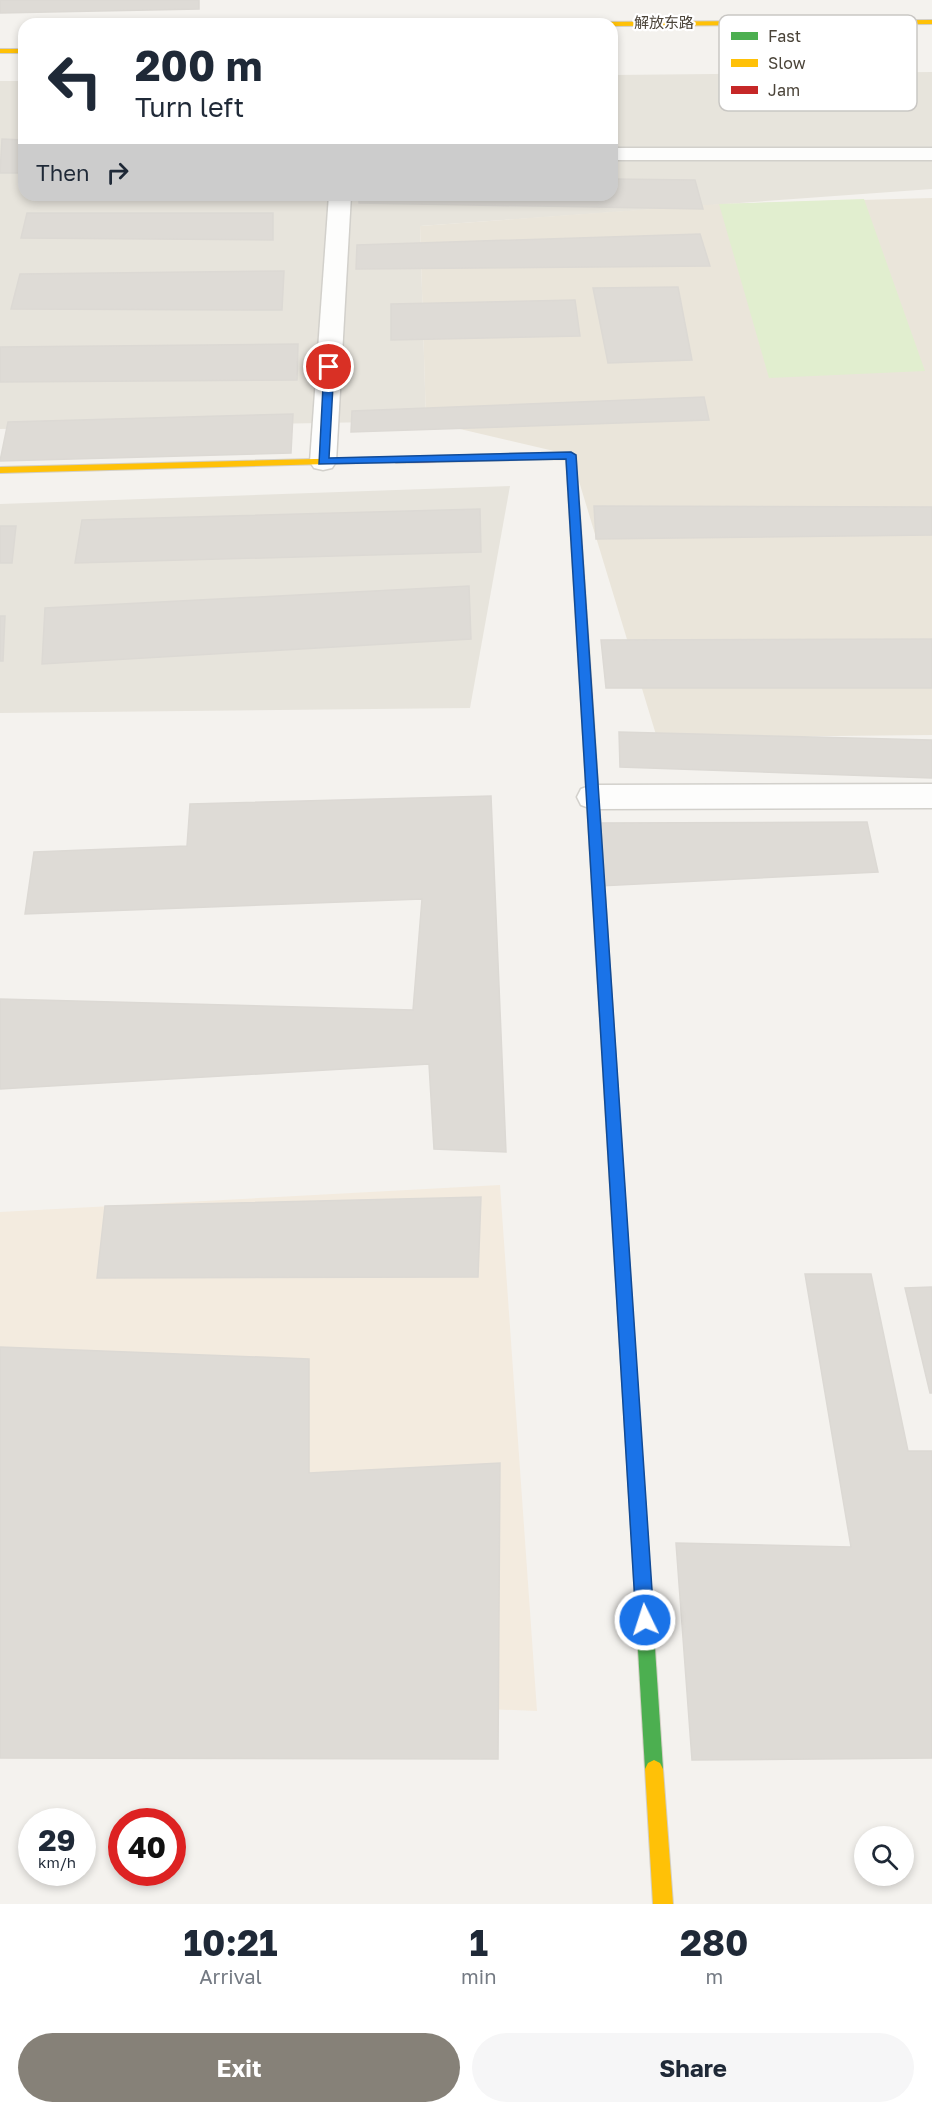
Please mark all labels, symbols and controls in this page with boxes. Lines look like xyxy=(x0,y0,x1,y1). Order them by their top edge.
street label: 解放东路 xyxy=(634,13,694,31)
legend xyxy=(719,15,917,111)
text: Fast xyxy=(768,26,801,46)
text: 200 m xyxy=(135,40,262,90)
icon: left xyxy=(36,42,114,120)
text: Slow xyxy=(768,53,806,73)
text: Jam xyxy=(768,80,800,100)
text: Turn left xyxy=(135,91,244,123)
icon: right xyxy=(101,156,134,189)
text: Then xyxy=(36,159,89,186)
pin xyxy=(303,341,354,392)
icon: arrive xyxy=(312,350,345,383)
position arrow xyxy=(613,1588,677,1652)
speed limit sign: 40 xyxy=(108,1808,186,1886)
text: 29 xyxy=(38,1822,76,1858)
map controls xyxy=(854,1826,914,1886)
button: search xyxy=(854,1826,914,1886)
text: km/h xyxy=(38,1853,76,1871)
text: 10:21 xyxy=(184,1921,278,1964)
text: 1 xyxy=(470,1921,488,1964)
text: 280 xyxy=(680,1921,748,1964)
text: Arrival xyxy=(199,1964,262,1988)
text: min xyxy=(461,1964,496,1988)
text: m xyxy=(705,1964,723,1988)
button: Exit xyxy=(18,2033,460,2102)
button: Share xyxy=(472,2033,914,2102)

